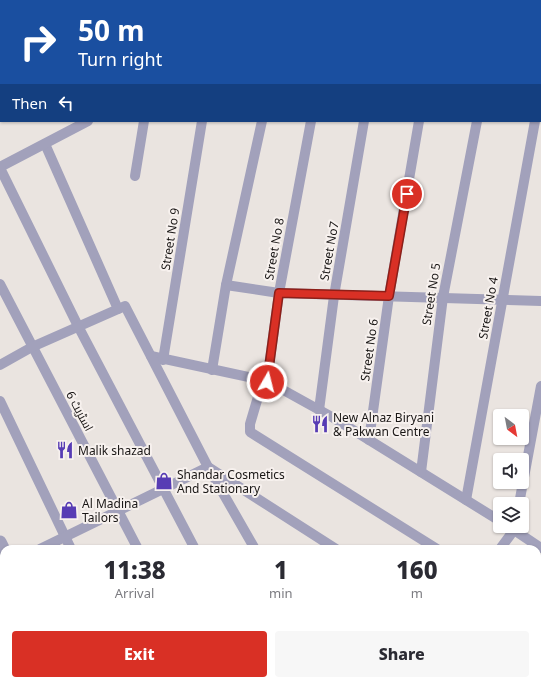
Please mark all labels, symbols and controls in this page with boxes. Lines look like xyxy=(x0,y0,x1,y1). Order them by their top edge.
text: 50 m xyxy=(78,11,145,49)
icon: right xyxy=(12,16,64,68)
text: Turn right xyxy=(78,47,162,71)
icon: left xyxy=(55,92,77,114)
text: Then xyxy=(12,93,47,113)
pin xyxy=(390,177,424,211)
icon: arrive xyxy=(396,183,418,205)
street label: Street No 9 xyxy=(157,206,183,271)
street label: Street No 8 xyxy=(260,216,288,281)
street label: Street No7 xyxy=(315,220,343,282)
street label: Street No 5 xyxy=(418,261,444,326)
street label: Street No 4 xyxy=(474,275,502,340)
street label: Street No 6 xyxy=(356,318,382,382)
position arrow xyxy=(246,361,288,403)
street label: اسٹریٹ 6 xyxy=(62,388,98,434)
place label: New Alnaz Biryani & Pakwan Centre xyxy=(333,409,434,440)
north arrow xyxy=(493,409,529,445)
map controls xyxy=(493,409,529,533)
restaurant icon: New Alnaz Biryani & Pakwan Centre xyxy=(310,414,330,434)
restaurant icon: Malik shazad xyxy=(55,440,75,460)
place label: Malik shazad xyxy=(78,442,151,459)
button: sound xyxy=(493,453,529,489)
place label: Shandar Cosmetics And Stationary xyxy=(177,466,285,497)
shop icon: Shandar Cosmetics And Stationary xyxy=(154,471,174,491)
place label: Al Madina Tailors xyxy=(82,495,138,526)
button: layers xyxy=(493,497,529,533)
shop icon: Al Madina Tailors xyxy=(59,500,79,520)
text: 11:38 xyxy=(103,553,166,586)
text: 1 xyxy=(274,553,288,586)
text: 160 xyxy=(396,553,438,586)
text: Arrival xyxy=(115,584,154,602)
text: min xyxy=(269,584,293,602)
text: m xyxy=(411,584,423,602)
button: Exit xyxy=(12,631,267,677)
button: Share xyxy=(275,631,529,677)

